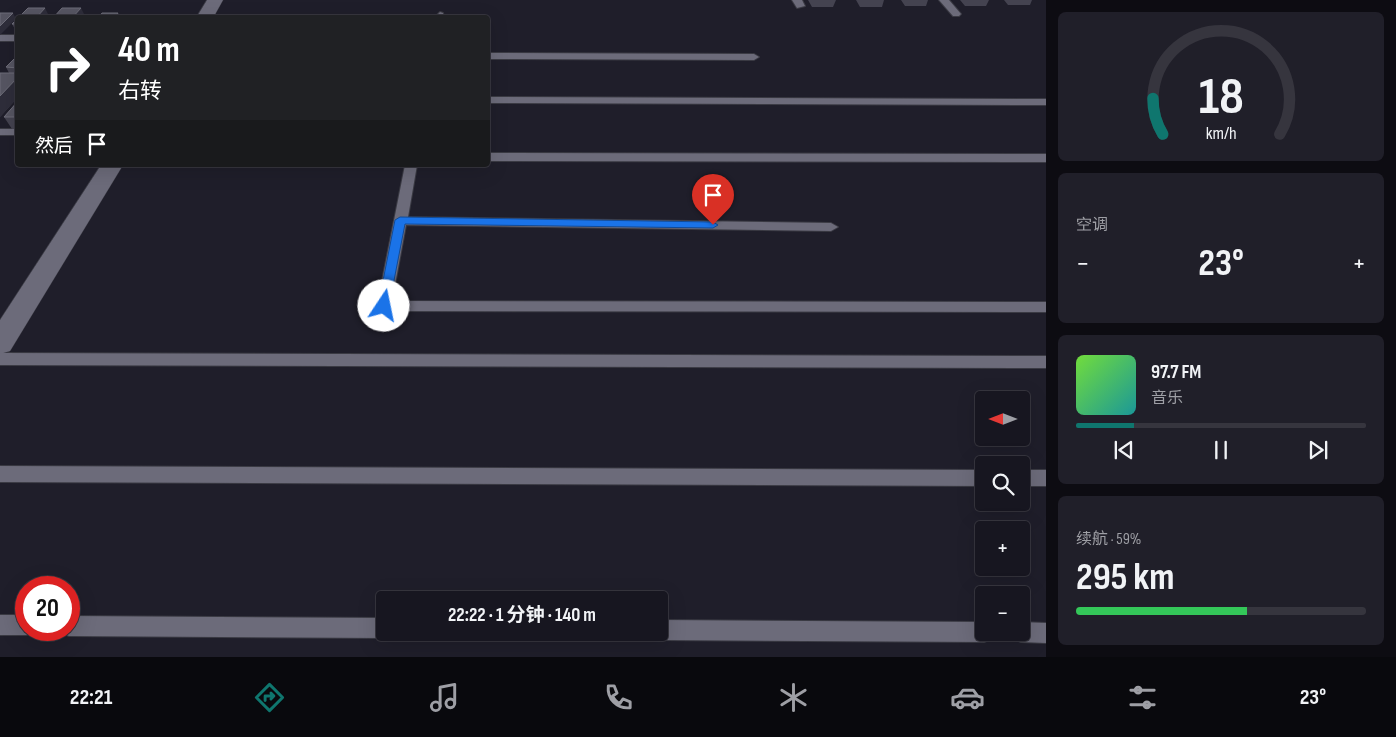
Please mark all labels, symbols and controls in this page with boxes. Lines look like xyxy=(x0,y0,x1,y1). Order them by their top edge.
text: 40 m xyxy=(118,29,180,72)
icon: right xyxy=(35,35,100,100)
text: 18 xyxy=(1199,66,1243,129)
text: 右转 xyxy=(118,78,162,105)
text: km/h xyxy=(1206,123,1236,144)
icon: arrive xyxy=(83,130,111,158)
text: 然后 xyxy=(35,135,73,158)
pin xyxy=(692,174,734,225)
icon: arrive xyxy=(699,181,727,209)
text: 空调 xyxy=(1076,216,1108,235)
text: 23° xyxy=(1198,241,1244,286)
text: − xyxy=(1076,247,1090,280)
text: + xyxy=(1352,247,1366,280)
position arrow xyxy=(357,279,409,331)
text: 97.7 FM xyxy=(1151,361,1201,384)
text: 音乐 xyxy=(1151,389,1183,408)
north arrow xyxy=(975,391,1030,446)
map controls xyxy=(975,391,1030,641)
icon: previous xyxy=(1110,436,1138,464)
icon: pause xyxy=(1207,436,1235,464)
icon: next xyxy=(1304,436,1332,464)
button: search xyxy=(975,456,1030,511)
button: + xyxy=(975,521,1030,576)
text: 续航 · 59% xyxy=(1076,530,1141,549)
text: 295 km xyxy=(1076,555,1175,600)
speed limit sign: 20 xyxy=(15,576,80,641)
button: − xyxy=(975,586,1030,641)
text: 22:22 · 1 分钟 · 140 m xyxy=(448,604,596,627)
icon: directions xyxy=(252,680,287,715)
icon: music xyxy=(427,680,462,715)
icon: phone xyxy=(601,680,636,715)
icon: climate xyxy=(776,680,811,715)
icon: car xyxy=(950,680,985,715)
icon: filters xyxy=(1125,680,1160,715)
text: 22:21 xyxy=(70,684,112,711)
text: 23° xyxy=(1300,684,1326,711)

